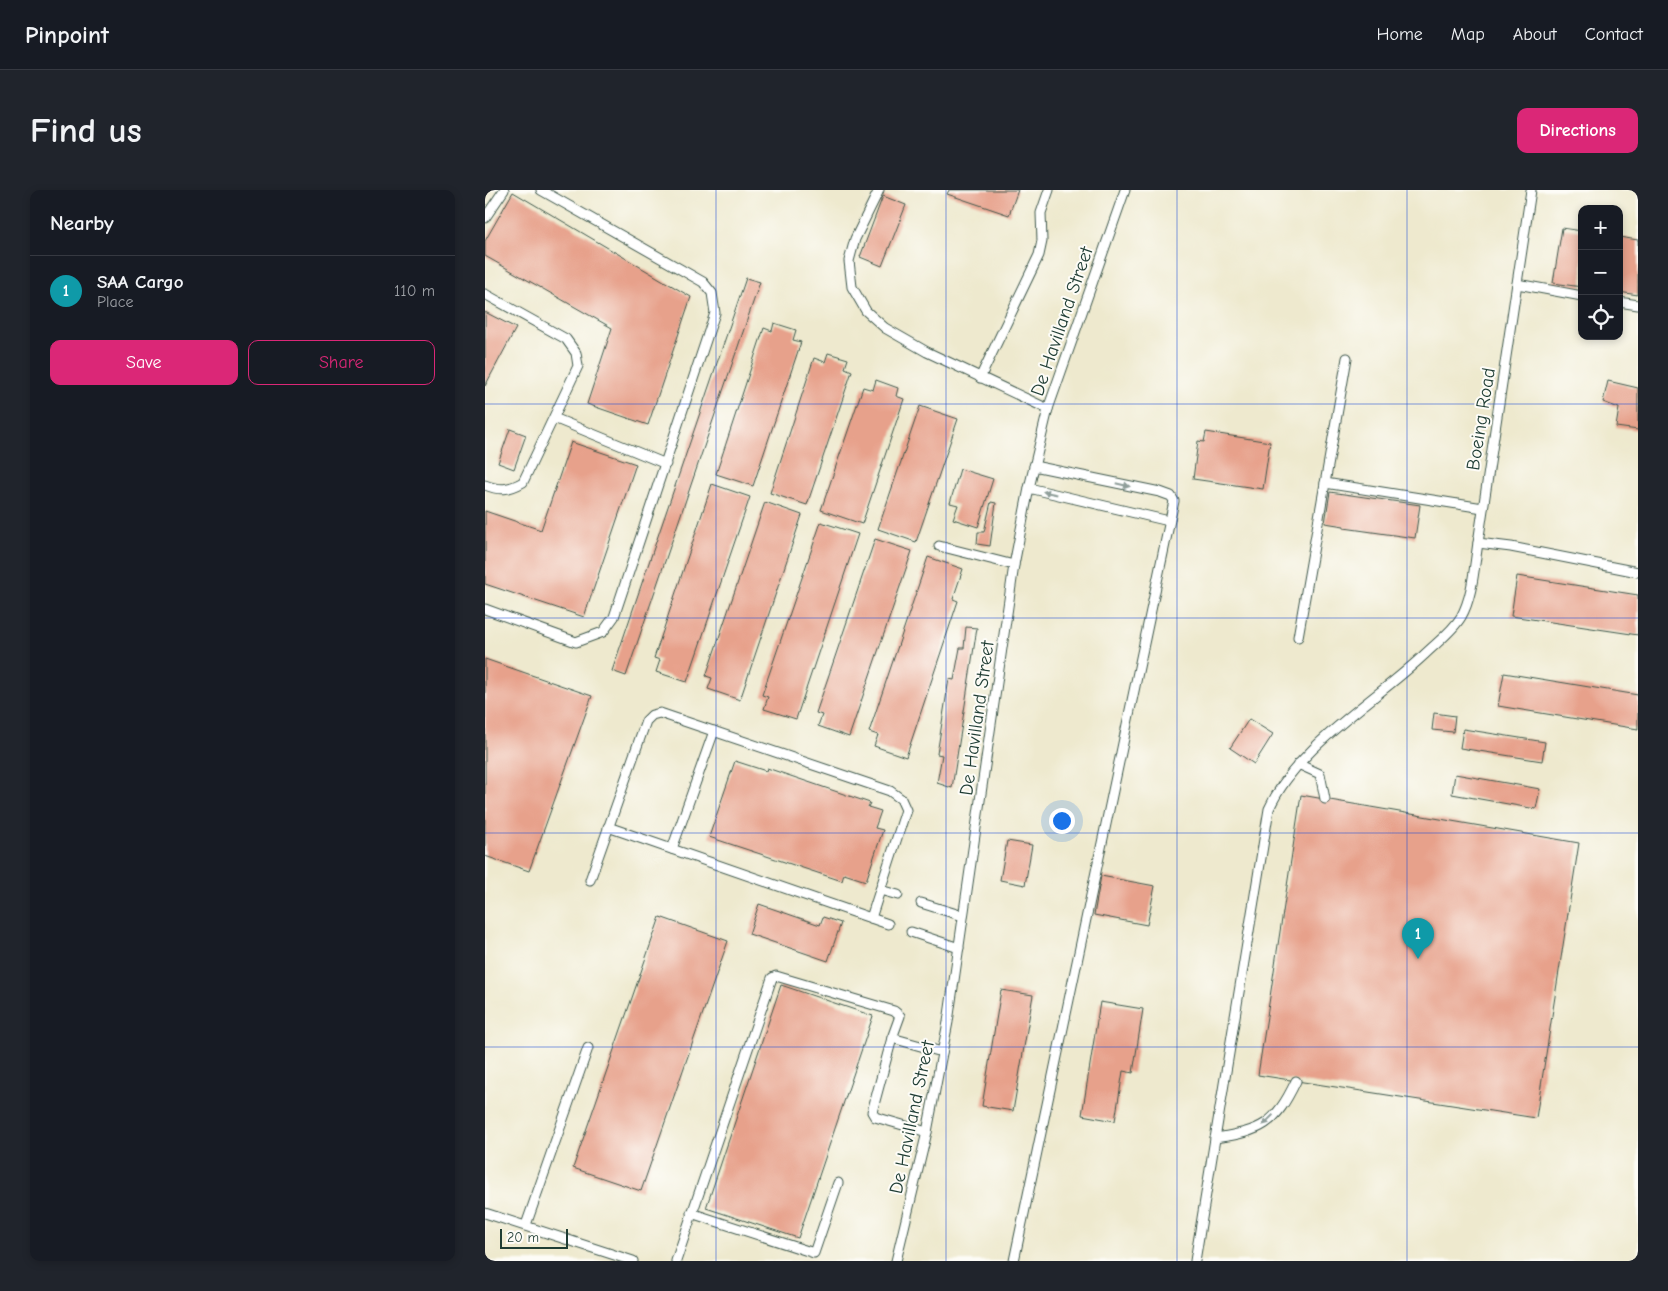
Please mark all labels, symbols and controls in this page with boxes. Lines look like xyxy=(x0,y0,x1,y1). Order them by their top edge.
text: Pinpoint xyxy=(25,21,109,49)
text: Home xyxy=(1376,24,1423,45)
text: Map xyxy=(1451,24,1485,45)
text: About xyxy=(1513,24,1557,45)
text: Contact xyxy=(1585,24,1643,45)
button: Directions xyxy=(1517,108,1638,153)
text: Find us xyxy=(30,110,142,151)
map controls xyxy=(1578,205,1623,340)
button: + xyxy=(1578,205,1623,250)
text: Nearby xyxy=(50,211,114,235)
street label: De Havilland Street xyxy=(1026,243,1098,399)
button: − xyxy=(1578,250,1623,295)
text: SAA Cargo xyxy=(97,271,184,293)
text: 1 xyxy=(63,282,69,300)
text: 110 m xyxy=(394,282,435,300)
text: Place xyxy=(97,293,133,311)
button: locate xyxy=(1578,295,1623,340)
button: Save xyxy=(50,340,238,385)
button: Share xyxy=(248,340,435,385)
street label: Boeing Road xyxy=(1462,366,1500,472)
one-way arrow xyxy=(1115,481,1130,489)
one-way arrow xyxy=(1042,489,1057,497)
street label: De Havilland Street xyxy=(955,639,999,797)
your location xyxy=(1049,808,1075,834)
pin: 1 xyxy=(1402,918,1434,959)
street label: De Havilland Street xyxy=(885,1038,939,1196)
one-way arrow xyxy=(1263,1114,1275,1126)
scale bar xyxy=(500,1226,567,1249)
text: 20 m xyxy=(507,1229,539,1246)

